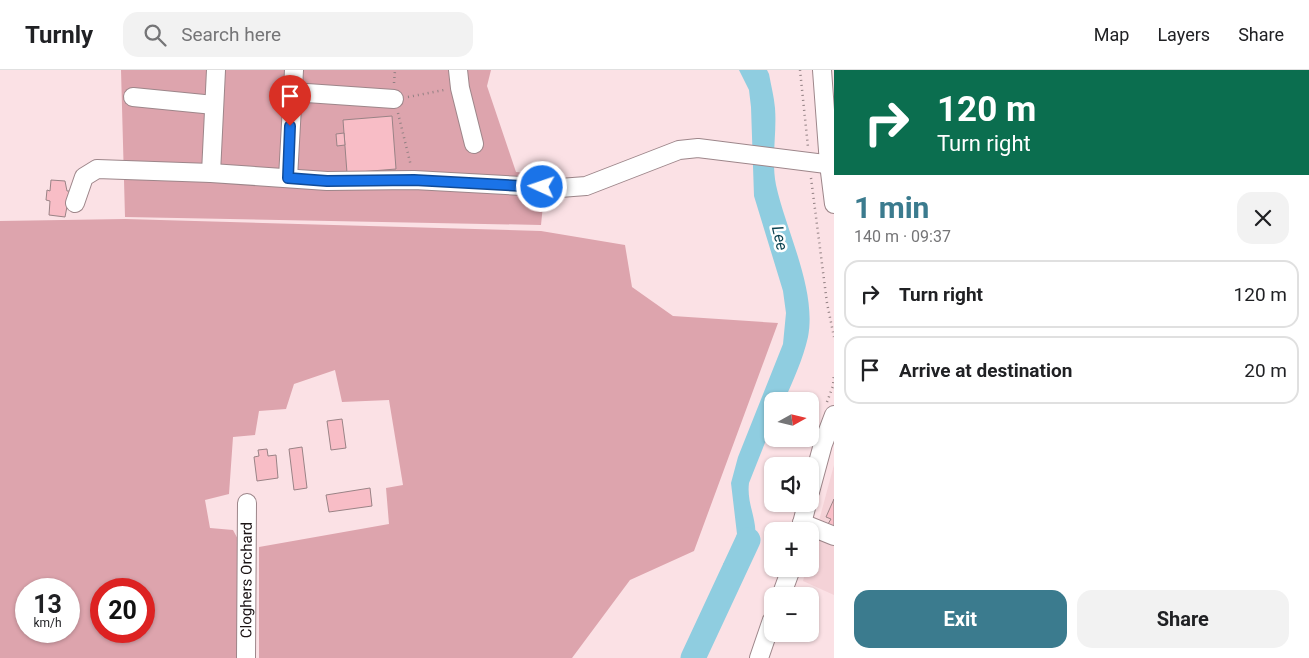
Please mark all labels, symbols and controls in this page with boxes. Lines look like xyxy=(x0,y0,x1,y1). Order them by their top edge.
search box xyxy=(123,12,473,57)
text: Turnly xyxy=(25,21,93,49)
icon: search xyxy=(141,21,169,49)
text: Search here xyxy=(181,23,281,46)
text: Map xyxy=(1094,24,1129,45)
text: Layers xyxy=(1157,24,1210,45)
text: Share xyxy=(1238,24,1284,45)
pin xyxy=(269,75,311,126)
icon: arrive xyxy=(276,82,304,110)
text: 120 m xyxy=(937,89,1036,130)
icon: right xyxy=(854,90,919,155)
text: Turn right xyxy=(937,131,1031,156)
position arrow xyxy=(515,160,567,212)
text: 1 min xyxy=(854,190,929,225)
button: close xyxy=(1237,192,1289,244)
water label: Lee xyxy=(768,224,792,252)
text: 140 m · 09:37 xyxy=(854,227,951,246)
icon: right xyxy=(856,280,884,308)
text: Turn right xyxy=(899,283,983,306)
text: 120 m xyxy=(1234,283,1287,306)
icon: arrive xyxy=(856,356,884,384)
text: Arrive at destination xyxy=(899,359,1072,382)
text: 20 m xyxy=(1244,359,1287,382)
north arrow xyxy=(764,392,819,448)
map controls xyxy=(764,392,819,642)
button: sound xyxy=(764,457,819,512)
street label: Cloghers Orchard xyxy=(237,522,256,638)
button: + xyxy=(764,522,819,577)
speed limit sign: 20 xyxy=(90,578,155,643)
button: − xyxy=(764,587,819,642)
text: 13 xyxy=(33,590,62,619)
button: Exit xyxy=(854,590,1067,648)
button: Share xyxy=(1077,590,1289,648)
text: km/h xyxy=(33,616,62,630)

